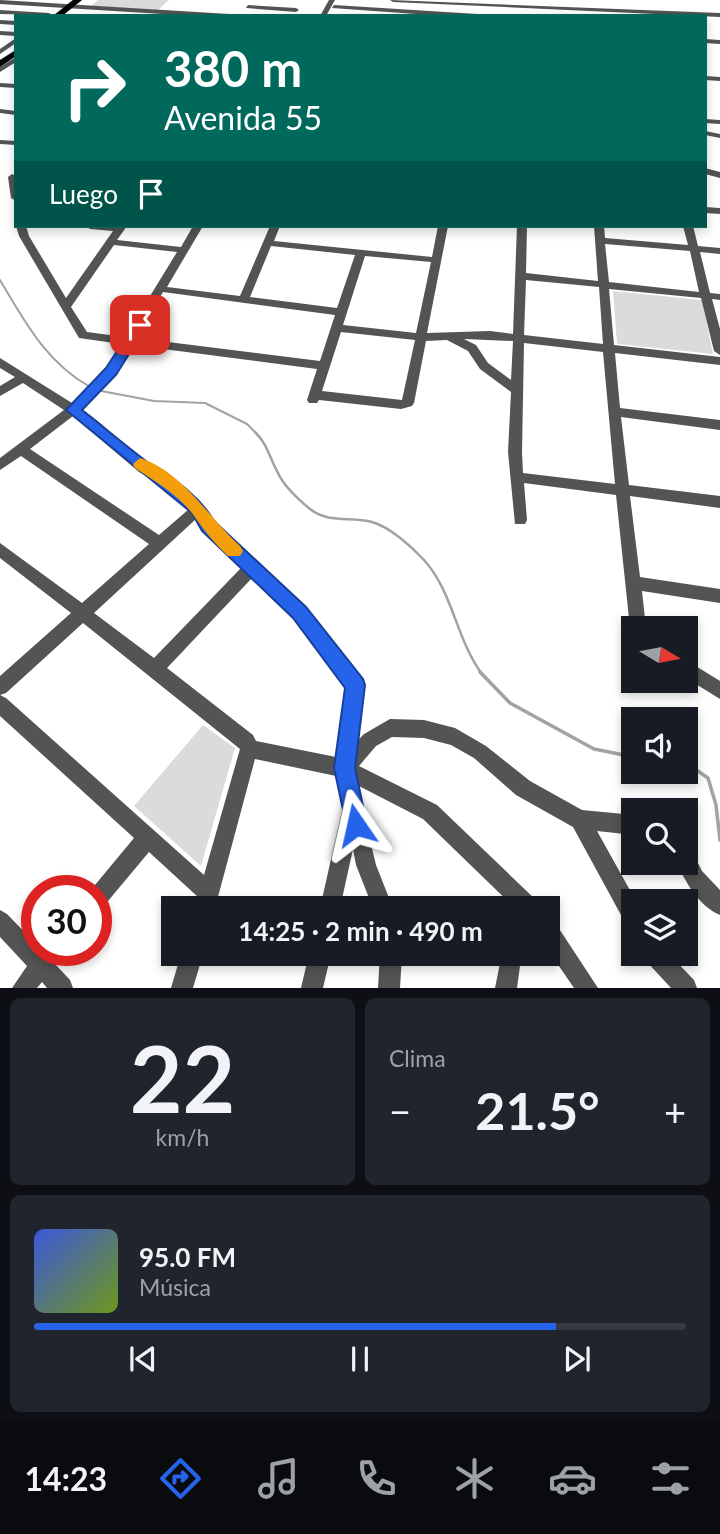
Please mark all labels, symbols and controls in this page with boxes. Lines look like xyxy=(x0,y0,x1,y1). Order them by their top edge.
text: 380 m xyxy=(164,39,302,97)
icon: right xyxy=(49,42,140,133)
text: Avenida 55 xyxy=(164,98,322,137)
icon: arrive xyxy=(132,175,170,213)
text: Luego xyxy=(49,178,118,210)
pin xyxy=(110,295,170,355)
icon: arrive xyxy=(121,306,159,344)
north arrow xyxy=(621,616,698,693)
map controls xyxy=(621,616,698,966)
button: sound xyxy=(621,707,698,784)
position arrow xyxy=(319,788,393,862)
button: search xyxy=(621,798,698,875)
speed limit sign: 30 xyxy=(21,875,112,966)
button: layers xyxy=(621,889,698,966)
text: 14:25 · 2 min · 490 m xyxy=(238,915,483,947)
text: 22 xyxy=(130,1023,235,1132)
text: Clima xyxy=(389,1044,446,1072)
text: 21.5° xyxy=(475,1079,600,1141)
text: − xyxy=(389,1088,411,1134)
text: + xyxy=(664,1088,686,1134)
text: km/h xyxy=(156,1123,209,1151)
text: 95.0 FM xyxy=(139,1241,236,1273)
text: Música xyxy=(139,1273,211,1301)
icon: previous xyxy=(124,1340,162,1378)
icon: pause xyxy=(341,1340,379,1378)
icon: next xyxy=(558,1340,596,1378)
icon: directions xyxy=(156,1454,205,1503)
icon: music xyxy=(254,1454,303,1503)
icon: phone xyxy=(352,1454,401,1503)
icon: climate xyxy=(450,1454,499,1503)
icon: car xyxy=(548,1454,597,1503)
icon: filters xyxy=(646,1454,695,1503)
text: 14:23 xyxy=(25,1459,107,1498)

